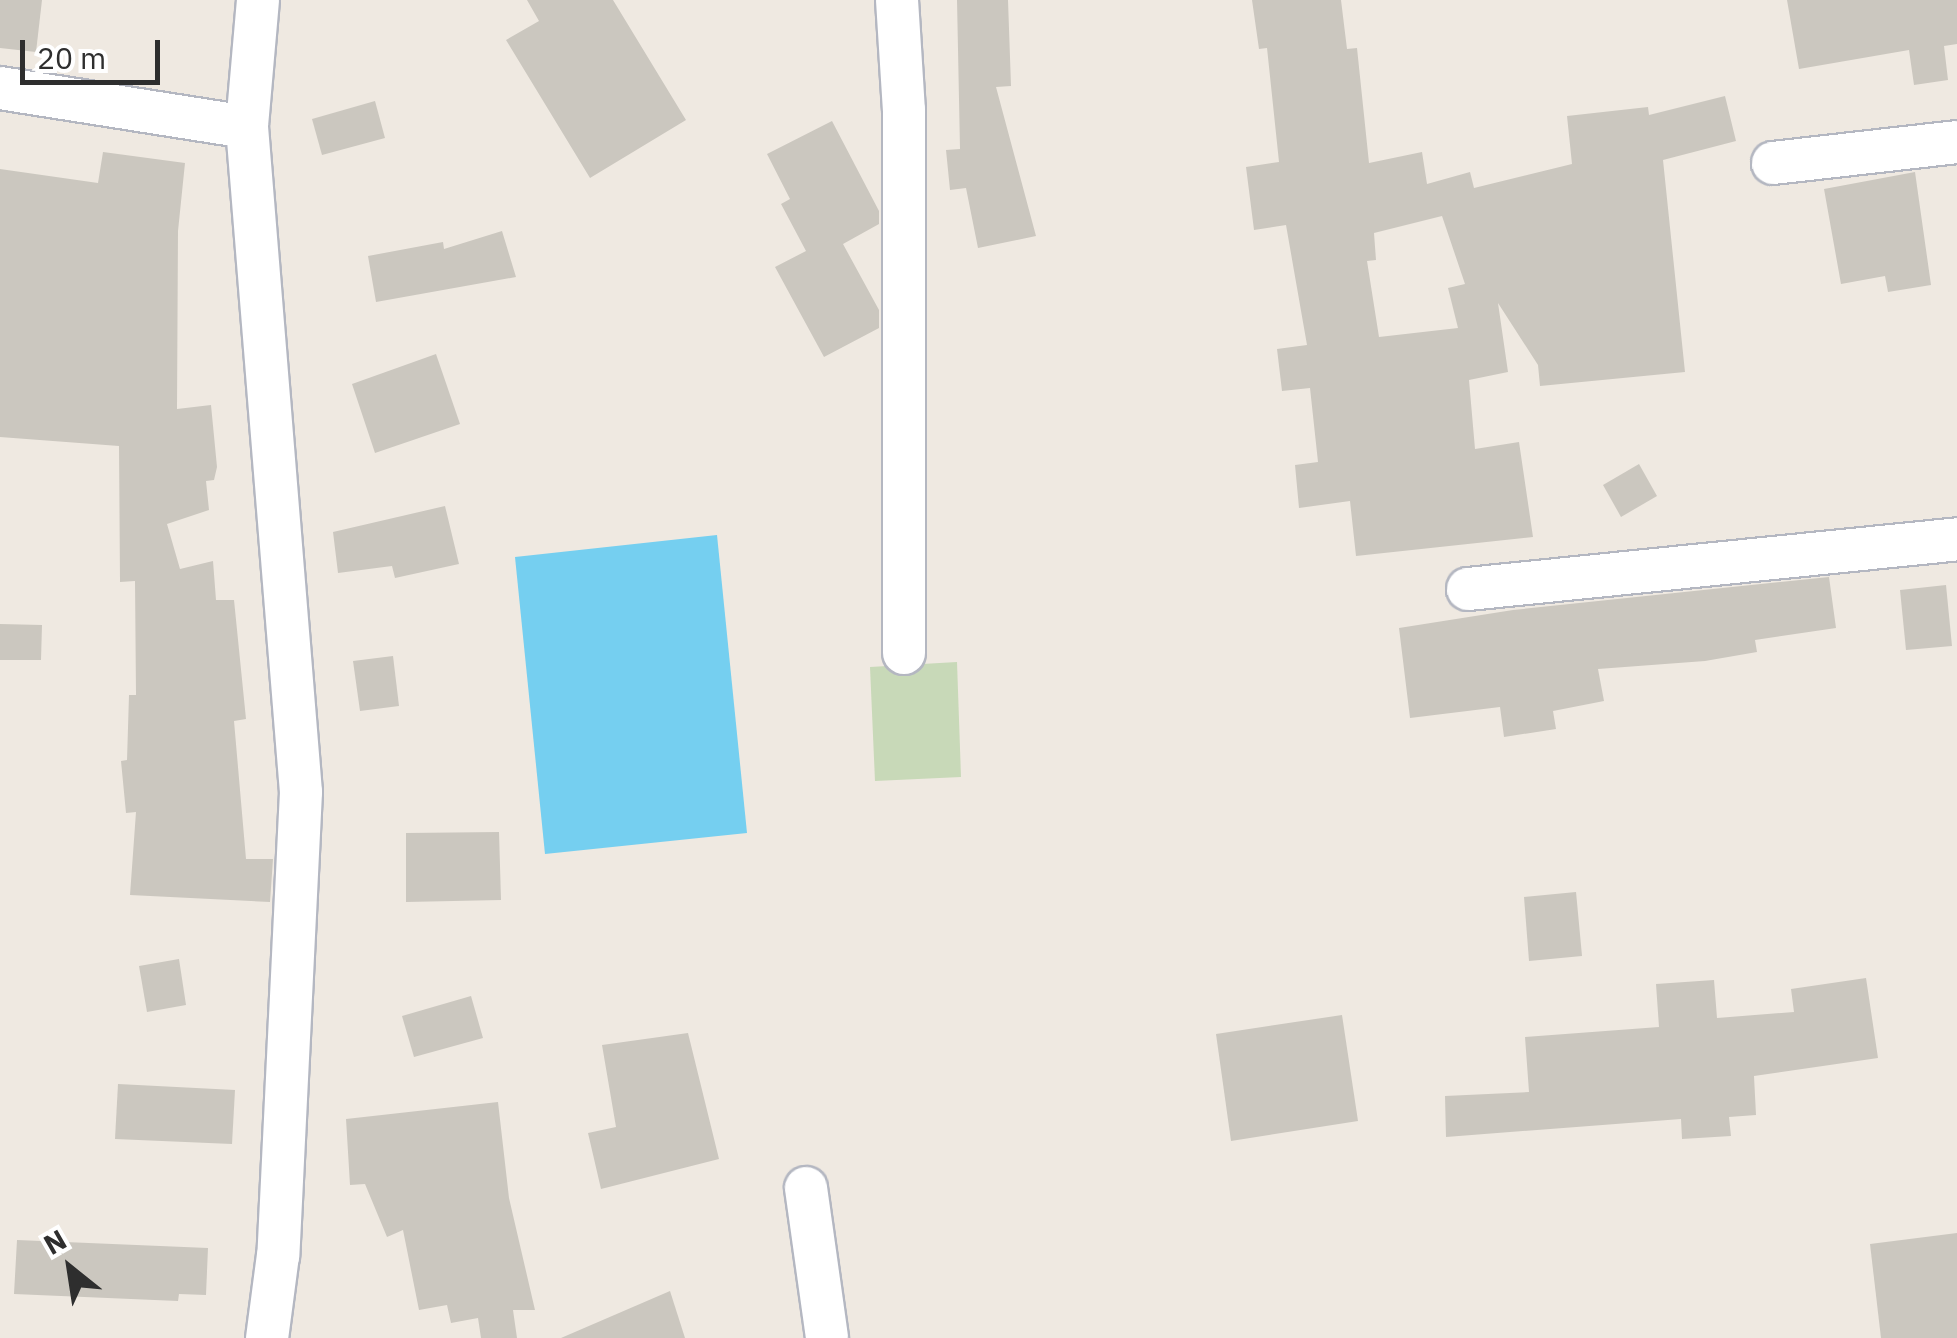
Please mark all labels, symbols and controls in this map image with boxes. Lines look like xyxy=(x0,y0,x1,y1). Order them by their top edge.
scale bar xyxy=(25,20,165,82)
text: 20 m xyxy=(37,38,106,77)
north arrow xyxy=(20,1218,120,1318)
text: N xyxy=(37,1220,73,1263)

